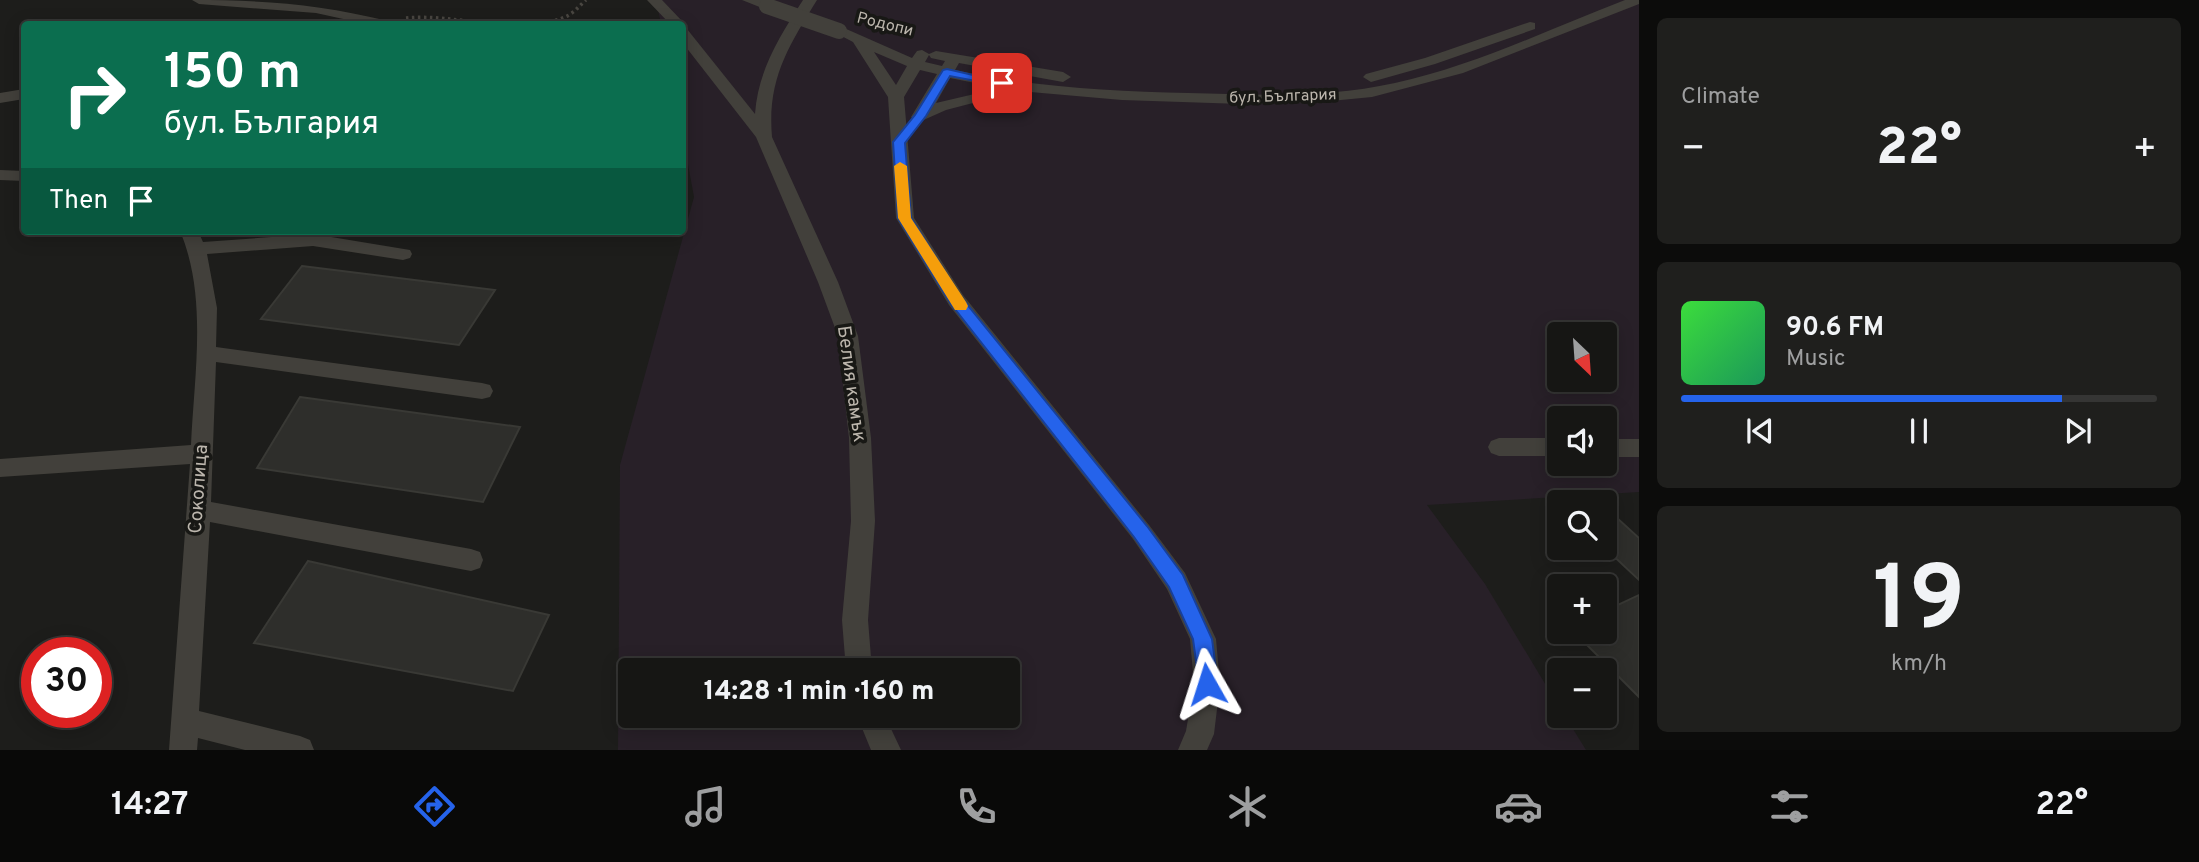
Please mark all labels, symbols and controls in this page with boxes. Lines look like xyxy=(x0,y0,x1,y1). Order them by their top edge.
street label: Родопи xyxy=(855,8,915,42)
text: 150 m xyxy=(164,44,301,106)
icon: right xyxy=(49,49,140,140)
pin xyxy=(972,53,1032,113)
icon: arrive xyxy=(983,64,1021,102)
text: Climate xyxy=(1681,83,1760,112)
street label: бул. България xyxy=(1229,85,1337,109)
text: бул. България xyxy=(164,105,379,145)
text: 22° xyxy=(1876,117,1962,183)
text: − xyxy=(1681,126,1706,175)
text: + xyxy=(2132,126,2157,175)
icon: arrive xyxy=(122,182,160,220)
text: Then xyxy=(49,185,108,218)
text: 90.6 FM xyxy=(1786,312,1884,345)
north arrow xyxy=(1547,322,1617,392)
map controls xyxy=(1547,322,1617,728)
street label: Белия камък xyxy=(831,324,871,444)
text: Music xyxy=(1786,345,1846,374)
button: sound xyxy=(1547,406,1617,476)
icon: previous xyxy=(1741,412,1779,450)
icon: pause xyxy=(1900,412,1938,450)
icon: next xyxy=(2059,412,2097,450)
street label: Соколица xyxy=(184,444,214,534)
button: search xyxy=(1547,490,1617,560)
text: 19 xyxy=(1873,547,1965,662)
button: + xyxy=(1547,574,1617,644)
speed limit sign: 30 xyxy=(21,637,112,728)
position arrow xyxy=(1170,647,1244,721)
text: km/h xyxy=(1891,650,1947,679)
button: − xyxy=(1547,658,1617,728)
text: 14:28 · 1 min · 160 m xyxy=(704,676,934,709)
icon: directions xyxy=(410,782,459,831)
icon: music xyxy=(681,782,730,831)
icon: phone xyxy=(952,782,1001,831)
icon: climate xyxy=(1223,782,1272,831)
icon: car xyxy=(1494,782,1543,831)
icon: filters xyxy=(1765,782,1814,831)
text: 14:27 xyxy=(111,786,189,826)
text: 22° xyxy=(2036,786,2088,826)

